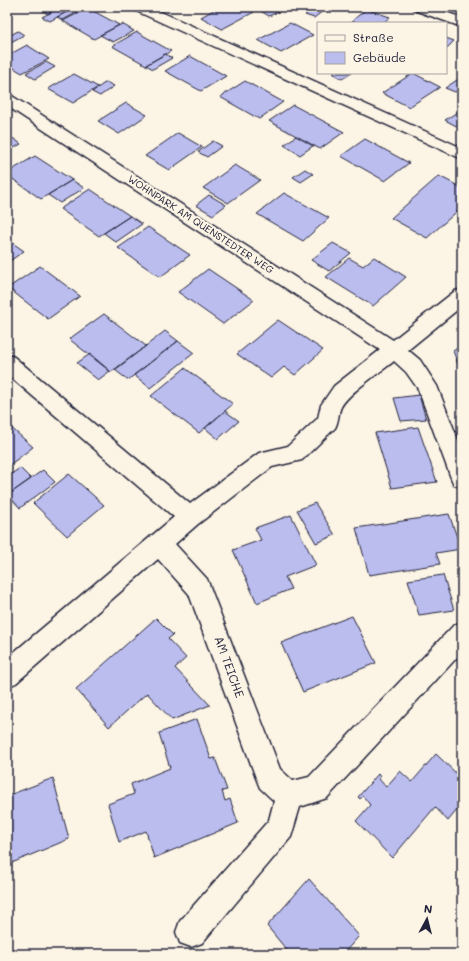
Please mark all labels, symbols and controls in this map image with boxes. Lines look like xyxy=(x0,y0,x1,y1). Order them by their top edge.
legend xyxy=(317,22,447,74)
text: Straße xyxy=(353,29,394,45)
text: Gebäude xyxy=(353,49,406,65)
street label: WOHNPARK AM QUENSTEDTER WEG xyxy=(125,171,277,277)
street label: AM TEICHE xyxy=(211,634,249,700)
north arrow xyxy=(407,899,447,939)
text: N xyxy=(423,901,433,917)

